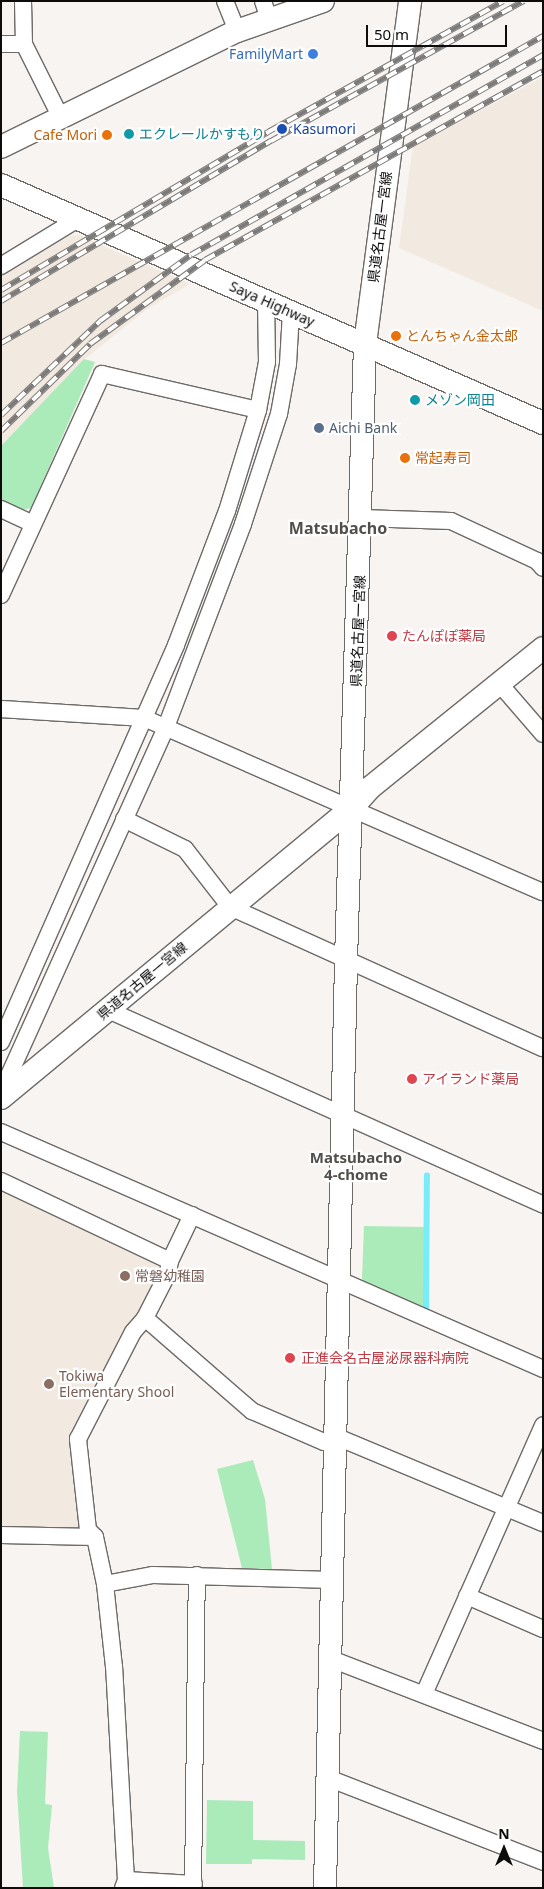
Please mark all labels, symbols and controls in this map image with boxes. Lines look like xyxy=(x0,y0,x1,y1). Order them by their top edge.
scale bar xyxy=(369,15,510,47)
text: 50 m xyxy=(374,24,409,44)
place label: FamilyMart xyxy=(229,46,303,62)
marker: FamilyMart xyxy=(307,48,319,60)
place label: Kasumori xyxy=(293,121,356,137)
marker: Kasumori xyxy=(275,122,289,136)
place label: エクレールかすもり xyxy=(139,126,265,142)
place label: Cafe Mori xyxy=(33,127,97,143)
marker: エクレールかすもり xyxy=(123,128,135,140)
marker: Cafe Mori xyxy=(101,129,113,141)
street label: 県道名古屋一宮線 xyxy=(365,170,395,284)
street label: Saya Highway xyxy=(227,278,317,330)
place label: とんちゃん金太郎 xyxy=(406,328,518,344)
marker: とんちゃん金太郎 xyxy=(390,330,402,342)
place label: メゾン岡田 xyxy=(425,392,495,408)
marker: メゾン岡田 xyxy=(409,394,421,406)
place label: Aichi Bank xyxy=(329,420,397,436)
marker: Aichi Bank xyxy=(313,422,325,434)
place label: 常起寿司 xyxy=(415,450,471,466)
marker: 常起寿司 xyxy=(399,452,411,464)
district label: Matsubacho xyxy=(289,518,387,538)
street label: 県道名古屋一宮線 xyxy=(348,575,368,687)
place label: たんぽぽ薬局 xyxy=(402,628,486,644)
marker: たんぽぽ薬局 xyxy=(386,630,398,642)
street label: 県道名古屋一宮線 xyxy=(94,939,190,1023)
place label: アイランド薬局 xyxy=(422,1071,520,1087)
marker: アイランド薬局 xyxy=(406,1073,418,1085)
district label: Matsubacho 4-chome xyxy=(310,1148,402,1183)
place label: 常磐幼稚園 xyxy=(135,1268,205,1284)
marker: 常磐幼稚園 xyxy=(119,1270,131,1282)
place label: 正進会名古屋泌尿器科病院 xyxy=(301,1350,469,1366)
marker: 正進会名古屋泌尿器科病院 xyxy=(283,1351,297,1365)
place label: Tokiwa Elementary Shool xyxy=(59,1368,174,1400)
marker: Tokiwa Elementary Shool xyxy=(43,1378,55,1390)
north arrow xyxy=(479,1824,529,1874)
text: N xyxy=(498,1824,510,1843)

